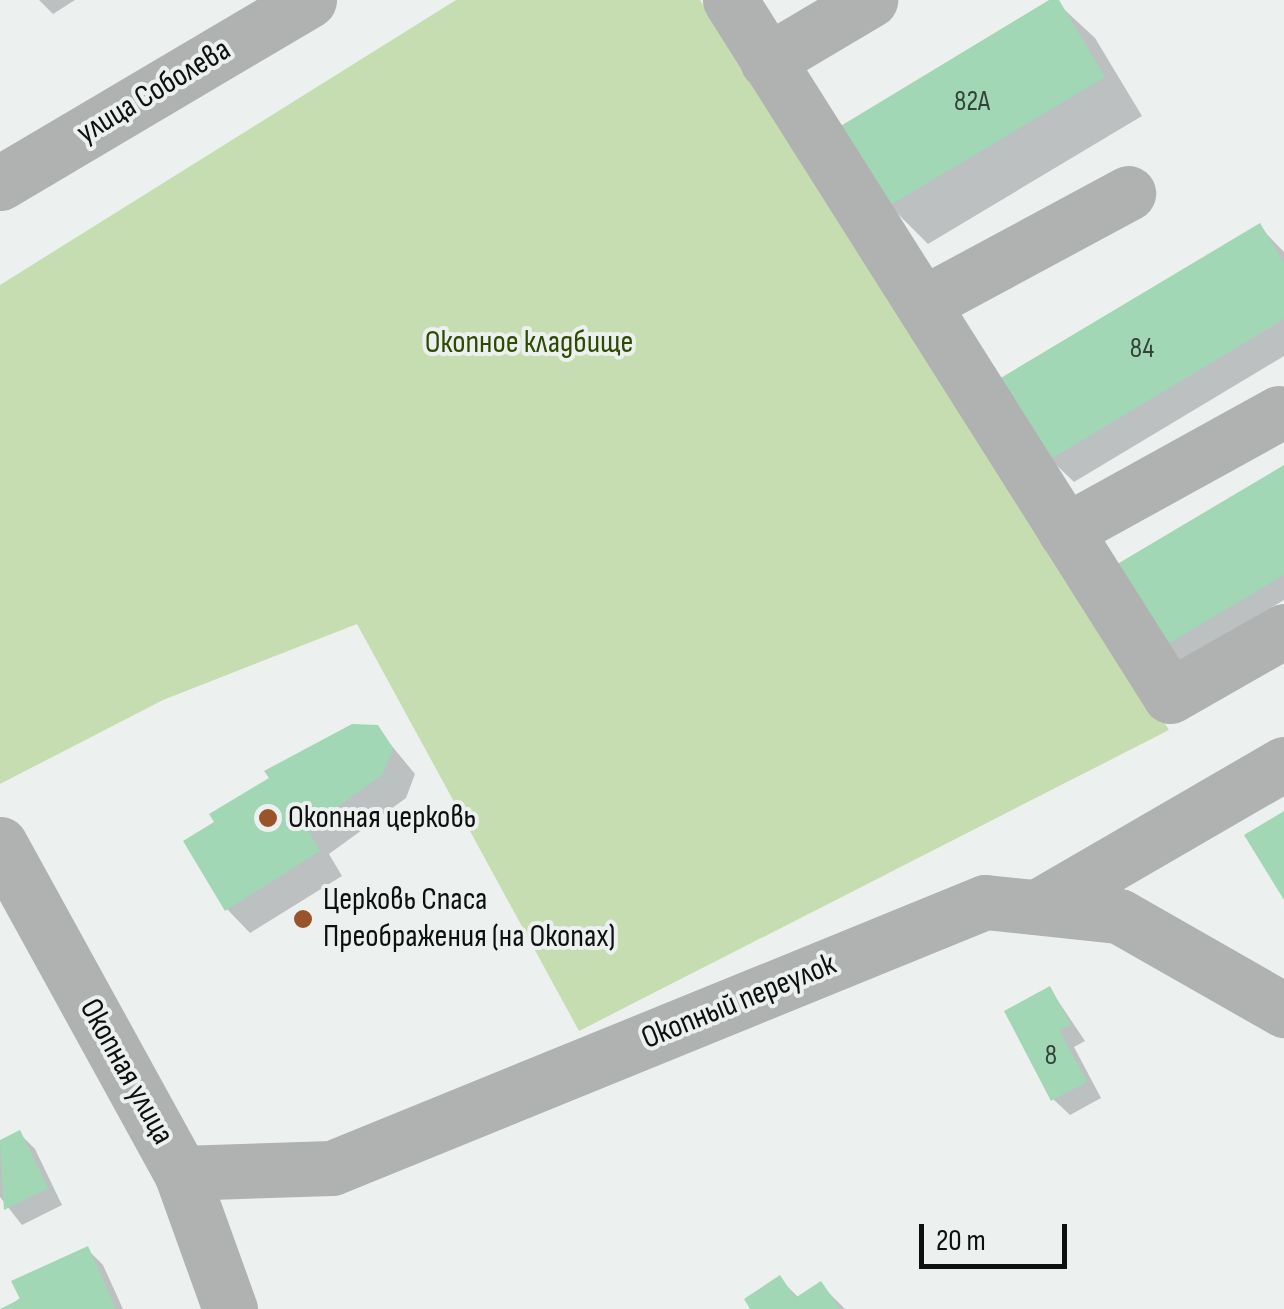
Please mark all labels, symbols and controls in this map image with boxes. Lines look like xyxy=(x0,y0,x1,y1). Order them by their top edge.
street label: улица Соболева xyxy=(70,31,238,153)
house number: 82А xyxy=(954,85,990,119)
park label: Окопное кладбище xyxy=(425,324,633,362)
house number: 84 xyxy=(1130,332,1154,366)
place label: Окопная церковь xyxy=(288,799,476,837)
marker: Окопная церковь xyxy=(257,807,279,829)
place label: Церковь Спаса Преображения (на Окопах) xyxy=(323,882,615,957)
marker: Церковь Спаса Преображения (на Окопах) xyxy=(292,908,314,930)
street label: Окопный переулок xyxy=(636,946,842,1058)
street label: Окопная улица xyxy=(70,993,182,1151)
house number: 8 xyxy=(1045,1039,1057,1073)
scale bar xyxy=(924,1204,1072,1266)
text: 20 m xyxy=(936,1223,986,1259)

